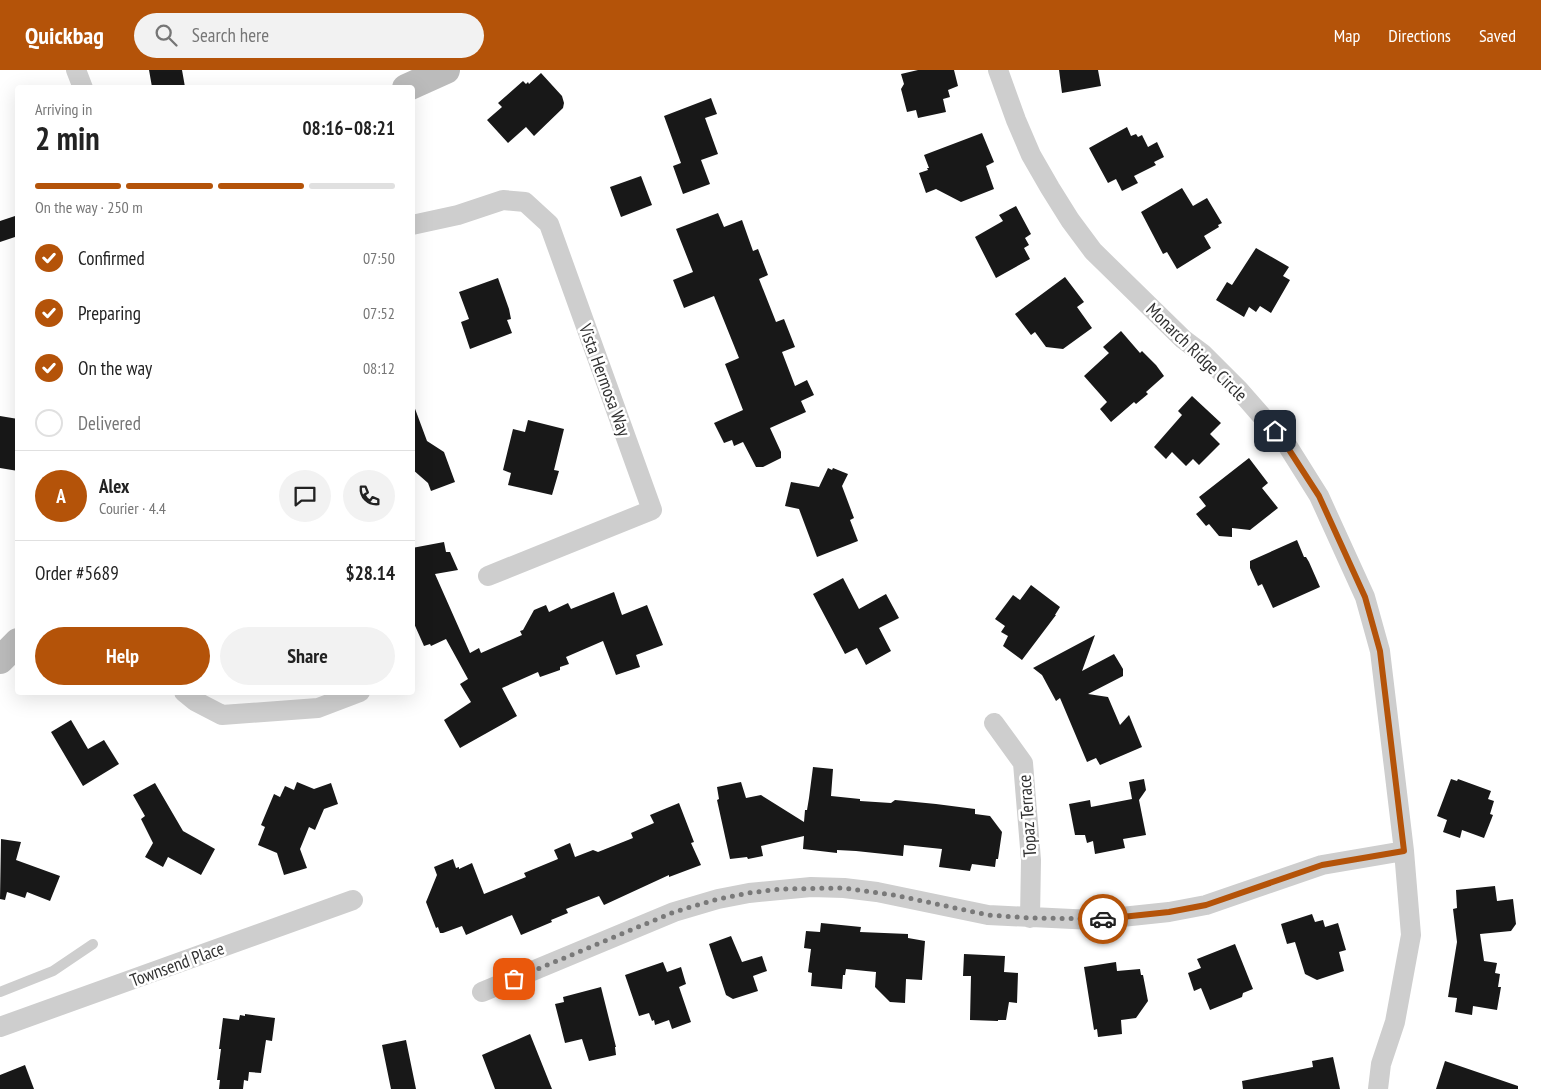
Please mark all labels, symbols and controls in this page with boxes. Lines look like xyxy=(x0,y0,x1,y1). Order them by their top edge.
search box xyxy=(134,13,484,58)
text: Quickbag xyxy=(25,20,104,51)
icon: search xyxy=(152,21,180,49)
text: Search here xyxy=(192,23,269,47)
text: Map xyxy=(1334,24,1360,47)
text: Directions xyxy=(1388,24,1451,47)
text: Saved xyxy=(1479,24,1516,47)
text: Arriving in xyxy=(35,99,92,119)
text: 08:16–08:21 xyxy=(302,116,395,140)
text: 2 min xyxy=(35,117,100,159)
text: On the way · 250 m xyxy=(35,197,143,217)
icon: check xyxy=(35,244,63,272)
text: Confirmed xyxy=(78,246,145,270)
text: 07:50 xyxy=(363,248,395,268)
street label: Monarch Ridge Circle xyxy=(1142,298,1252,406)
icon: check xyxy=(35,299,63,327)
text: Preparing xyxy=(78,301,141,325)
text: 07:52 xyxy=(363,303,395,323)
street label: Vista Hermosa Way xyxy=(574,320,636,440)
icon: check xyxy=(35,354,63,382)
text: On the way xyxy=(78,356,152,380)
text: 08:12 xyxy=(363,358,395,378)
pin xyxy=(1254,410,1296,452)
text: Delivered xyxy=(78,411,141,435)
icon: home xyxy=(1261,417,1289,445)
button: chat xyxy=(279,470,331,522)
button: phone xyxy=(343,470,395,522)
text: Alex xyxy=(99,474,129,498)
text: A xyxy=(56,484,66,508)
text: Courier · 4.4 xyxy=(99,498,166,518)
text: Order #5689 xyxy=(35,561,119,585)
text: $28.14 xyxy=(346,561,395,585)
button: Help xyxy=(35,627,210,685)
button: Share xyxy=(220,627,395,685)
street label: Topaz Terrace xyxy=(1013,774,1041,858)
courier xyxy=(1078,894,1128,944)
icon: car xyxy=(1089,905,1117,933)
street label: Townsend Place xyxy=(127,936,227,992)
pin xyxy=(493,958,535,1000)
icon: bag xyxy=(500,965,528,993)

